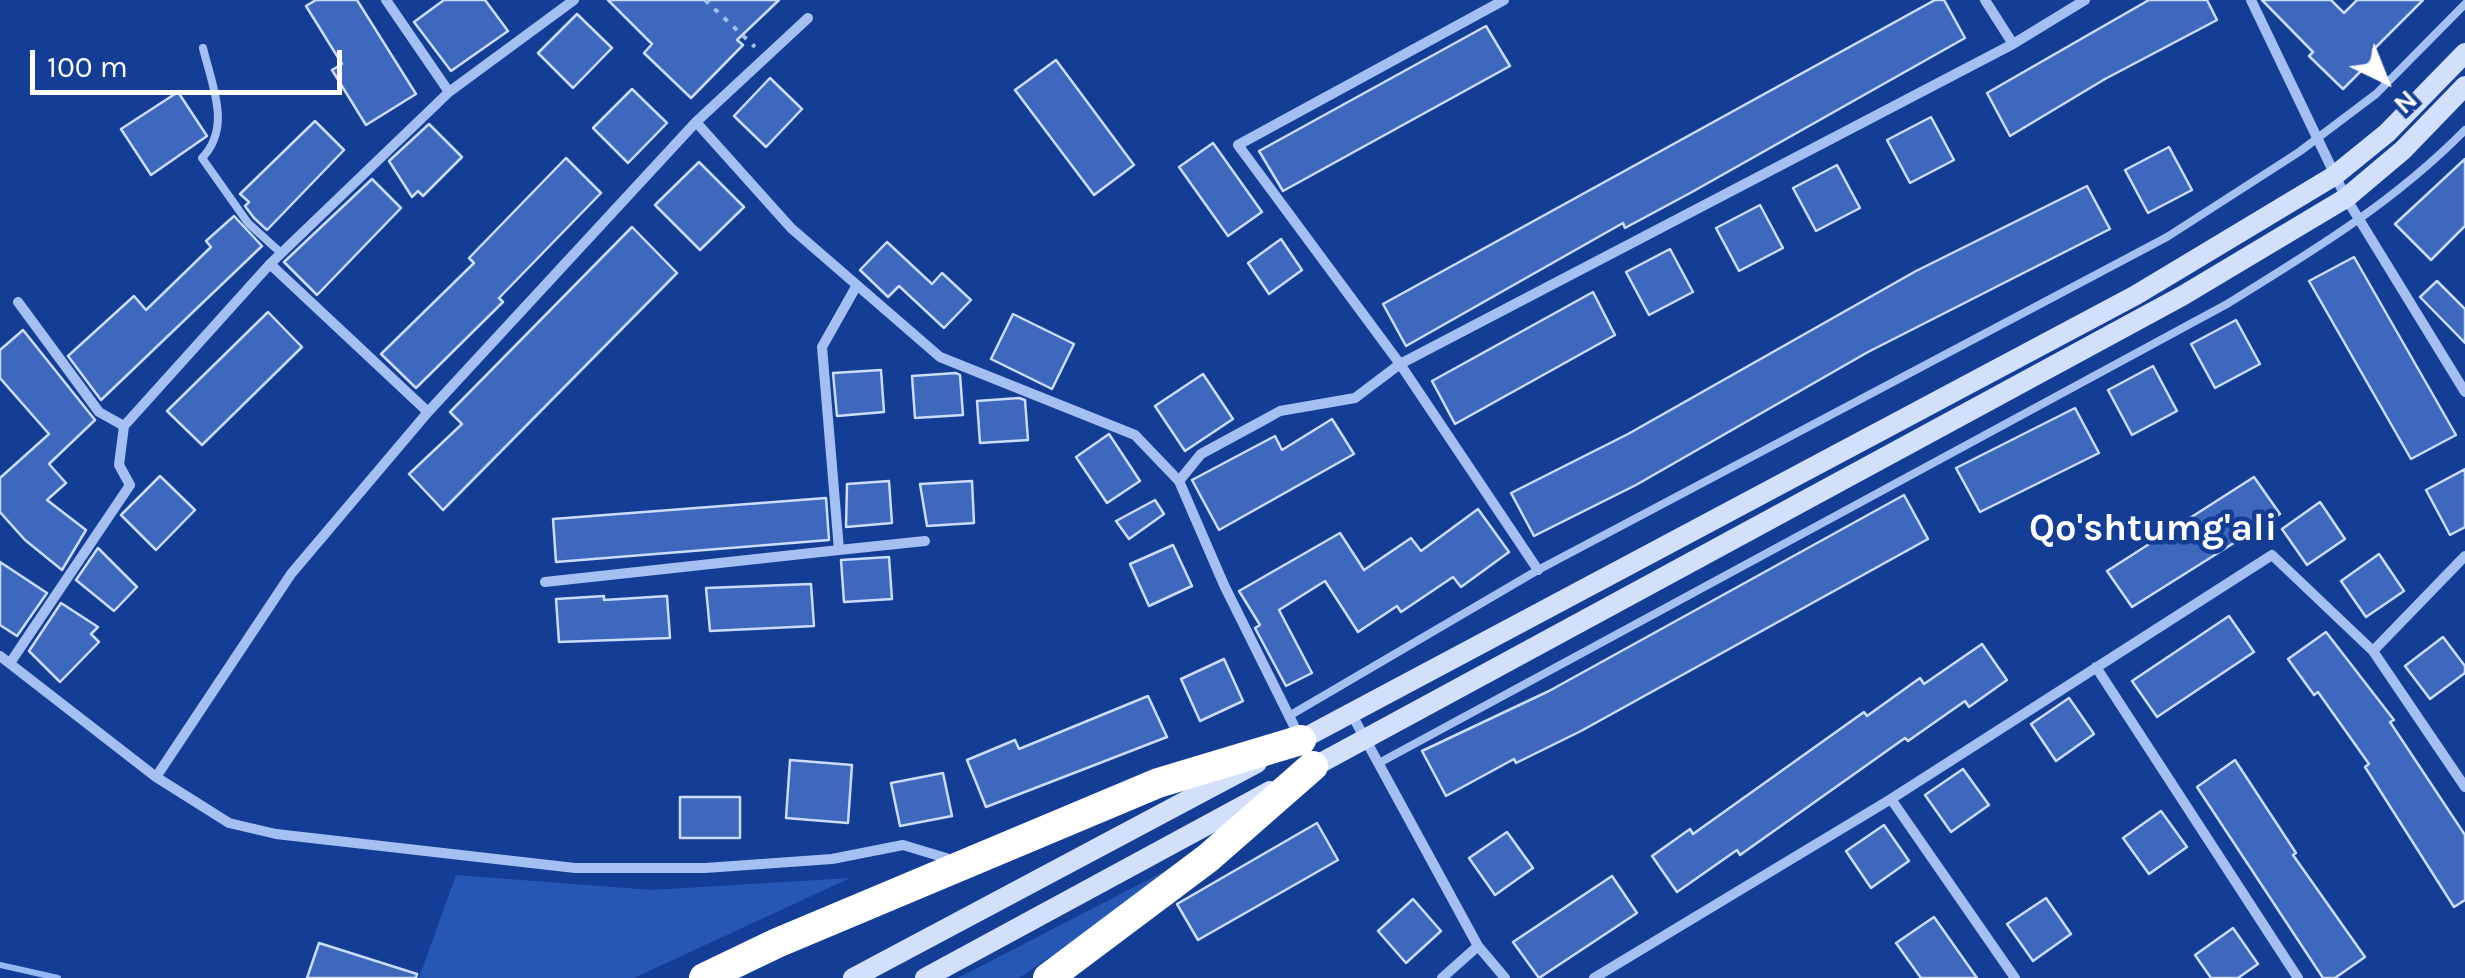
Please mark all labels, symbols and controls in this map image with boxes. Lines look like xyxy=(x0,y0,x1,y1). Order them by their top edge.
scale bar xyxy=(35,30,348,92)
north arrow xyxy=(2335,30,2435,130)
text: 100 m xyxy=(47,49,128,85)
text: N xyxy=(2387,83,2424,121)
district label: Qo'shtumg'ali xyxy=(2029,506,2277,552)

